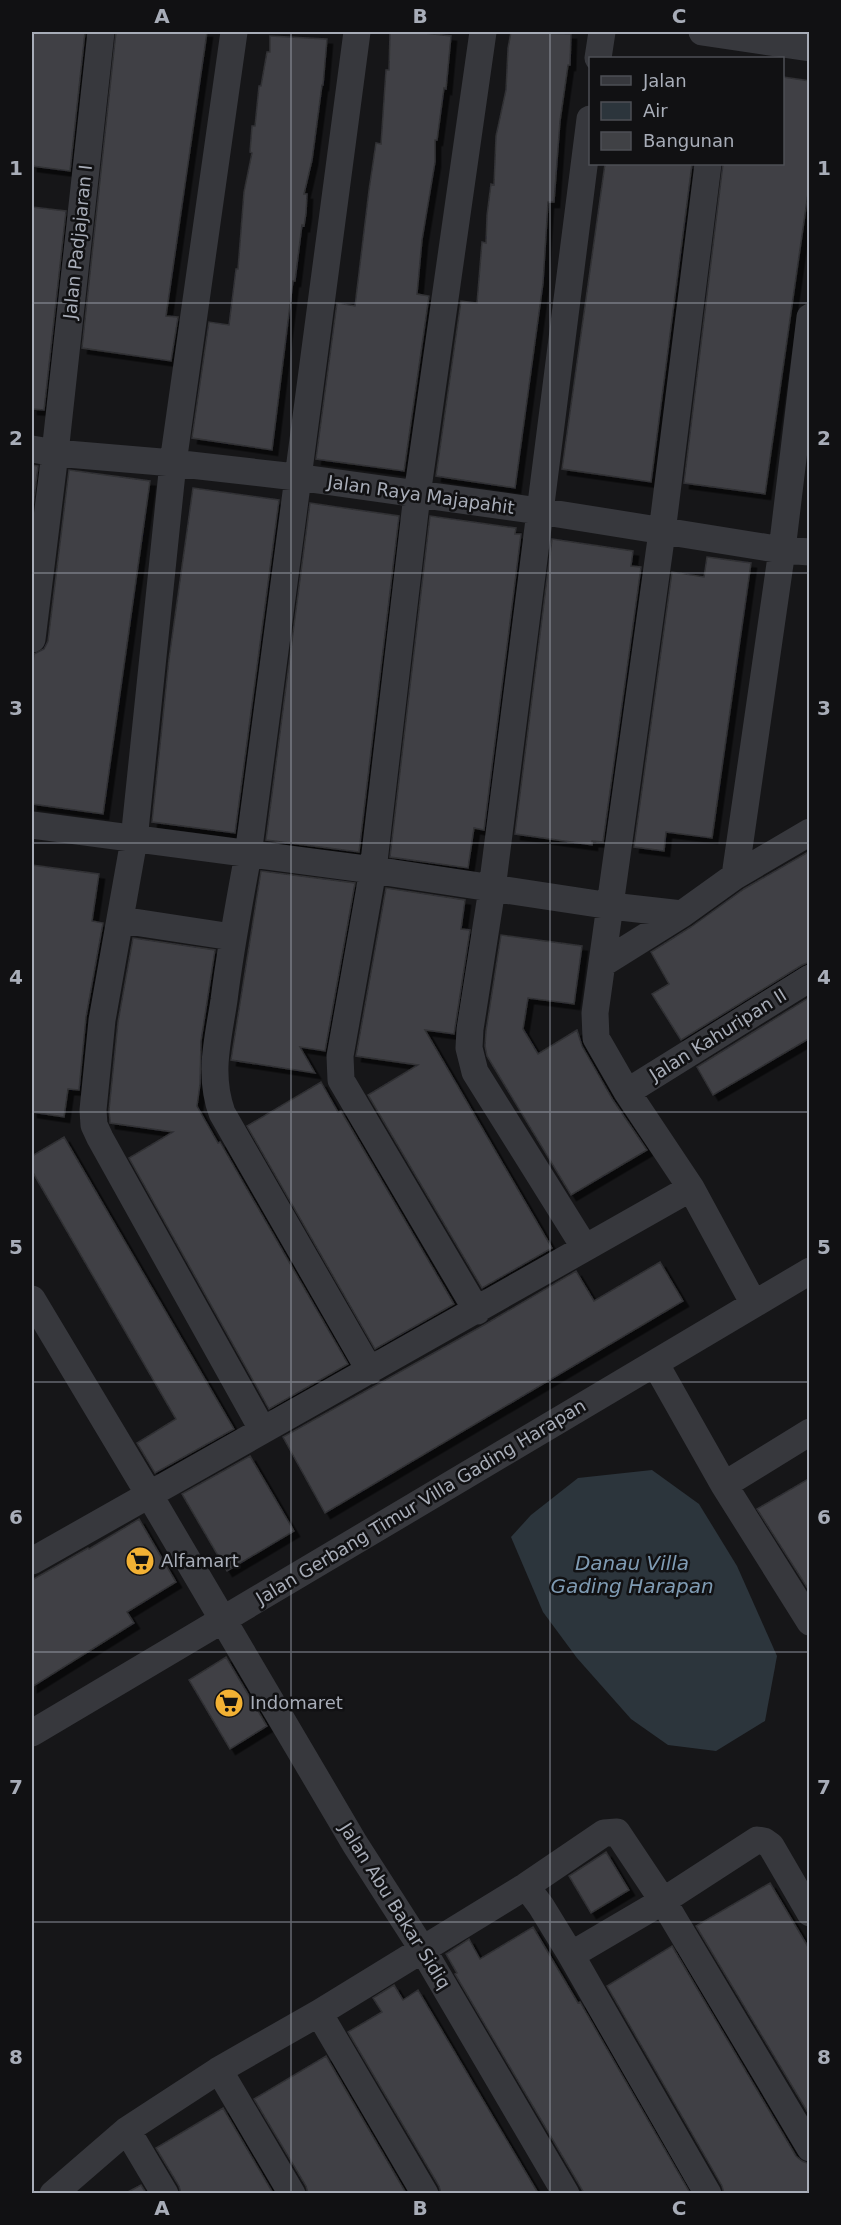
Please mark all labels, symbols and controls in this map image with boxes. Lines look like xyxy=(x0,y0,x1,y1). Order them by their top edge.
text: A xyxy=(154,4,170,28)
text: B xyxy=(412,4,428,28)
text: C xyxy=(672,4,686,28)
legend xyxy=(589,57,784,165)
text: Jalan xyxy=(642,70,687,91)
text: Air xyxy=(643,100,668,121)
text: Bangunan xyxy=(643,130,734,151)
text: 1 xyxy=(9,156,23,180)
text: 1 xyxy=(817,156,831,180)
street label: Jalan Padjajaran I xyxy=(59,164,96,321)
text: 2 xyxy=(9,426,23,450)
text: 2 xyxy=(817,426,831,450)
street label: Jalan Raya Majapahit xyxy=(325,471,516,518)
text: 3 xyxy=(9,696,23,720)
text: 3 xyxy=(817,696,831,720)
text: 4 xyxy=(9,965,23,989)
text: 4 xyxy=(817,965,831,989)
street label: Jalan Kahuripan II xyxy=(645,984,790,1086)
text: 5 xyxy=(9,1235,23,1259)
text: 5 xyxy=(817,1235,831,1259)
street label: Jalan Gerbang Timur Villa Gading Harapan xyxy=(251,1394,589,1609)
text: 6 xyxy=(9,1505,23,1529)
text: 6 xyxy=(817,1505,831,1529)
supermarket icon: Alfamart xyxy=(124,1545,156,1577)
place label: Alfamart xyxy=(161,1550,239,1571)
water label: Danau Villa Gading Harapan xyxy=(550,1551,714,1598)
supermarket icon: Indomaret xyxy=(213,1687,245,1719)
place label: Indomaret xyxy=(250,1692,343,1713)
text: 7 xyxy=(9,1775,23,1799)
text: 7 xyxy=(817,1775,831,1799)
street label: Jalan Abu Bakar Sidiq xyxy=(335,1818,455,1993)
text: 8 xyxy=(9,2045,23,2069)
text: 8 xyxy=(817,2045,831,2069)
text: A xyxy=(154,2196,170,2220)
text: B xyxy=(412,2196,428,2220)
text: C xyxy=(672,2196,686,2220)

